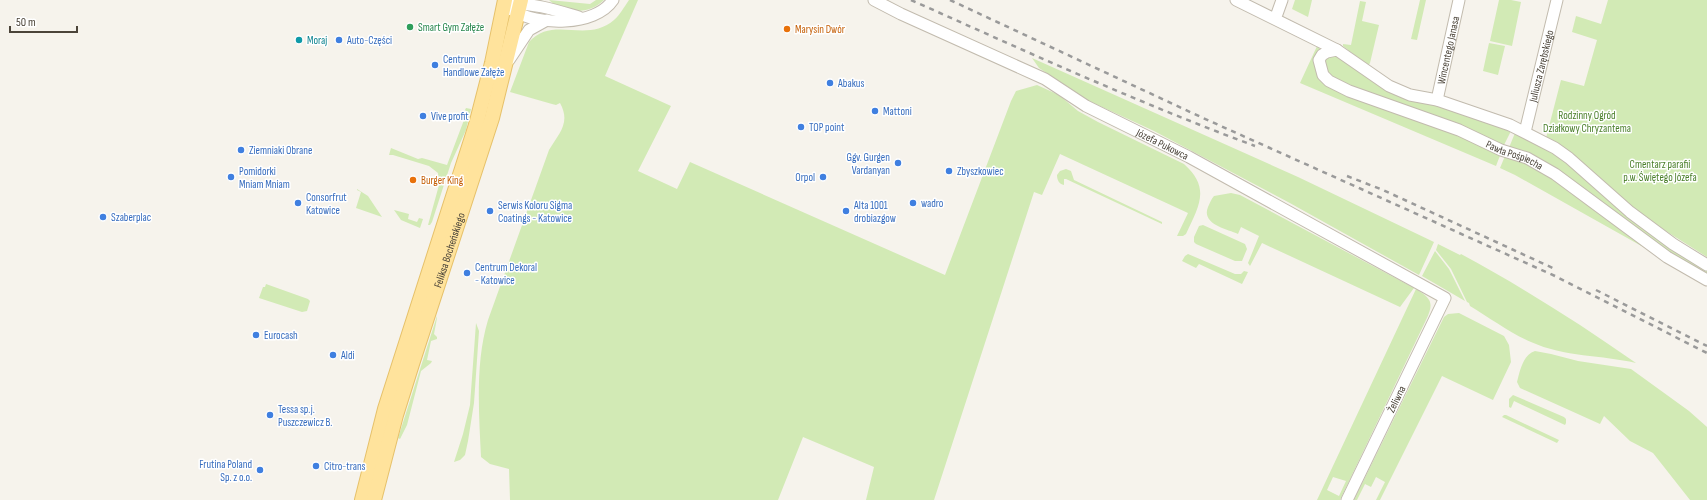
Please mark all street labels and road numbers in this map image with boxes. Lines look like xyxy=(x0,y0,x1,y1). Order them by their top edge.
street label: Wincentego Janasa xyxy=(1435,15,1462,86)
street label: Juliusza Zarębskiego xyxy=(1526,28,1557,104)
street label: Józefa Pukowca xyxy=(1133,126,1191,163)
street label: Pawła Pośpiecha xyxy=(1484,138,1545,173)
street label: Feliksa Bocheńskiego xyxy=(431,211,468,289)
street label: Żeliwna xyxy=(1384,383,1408,415)

